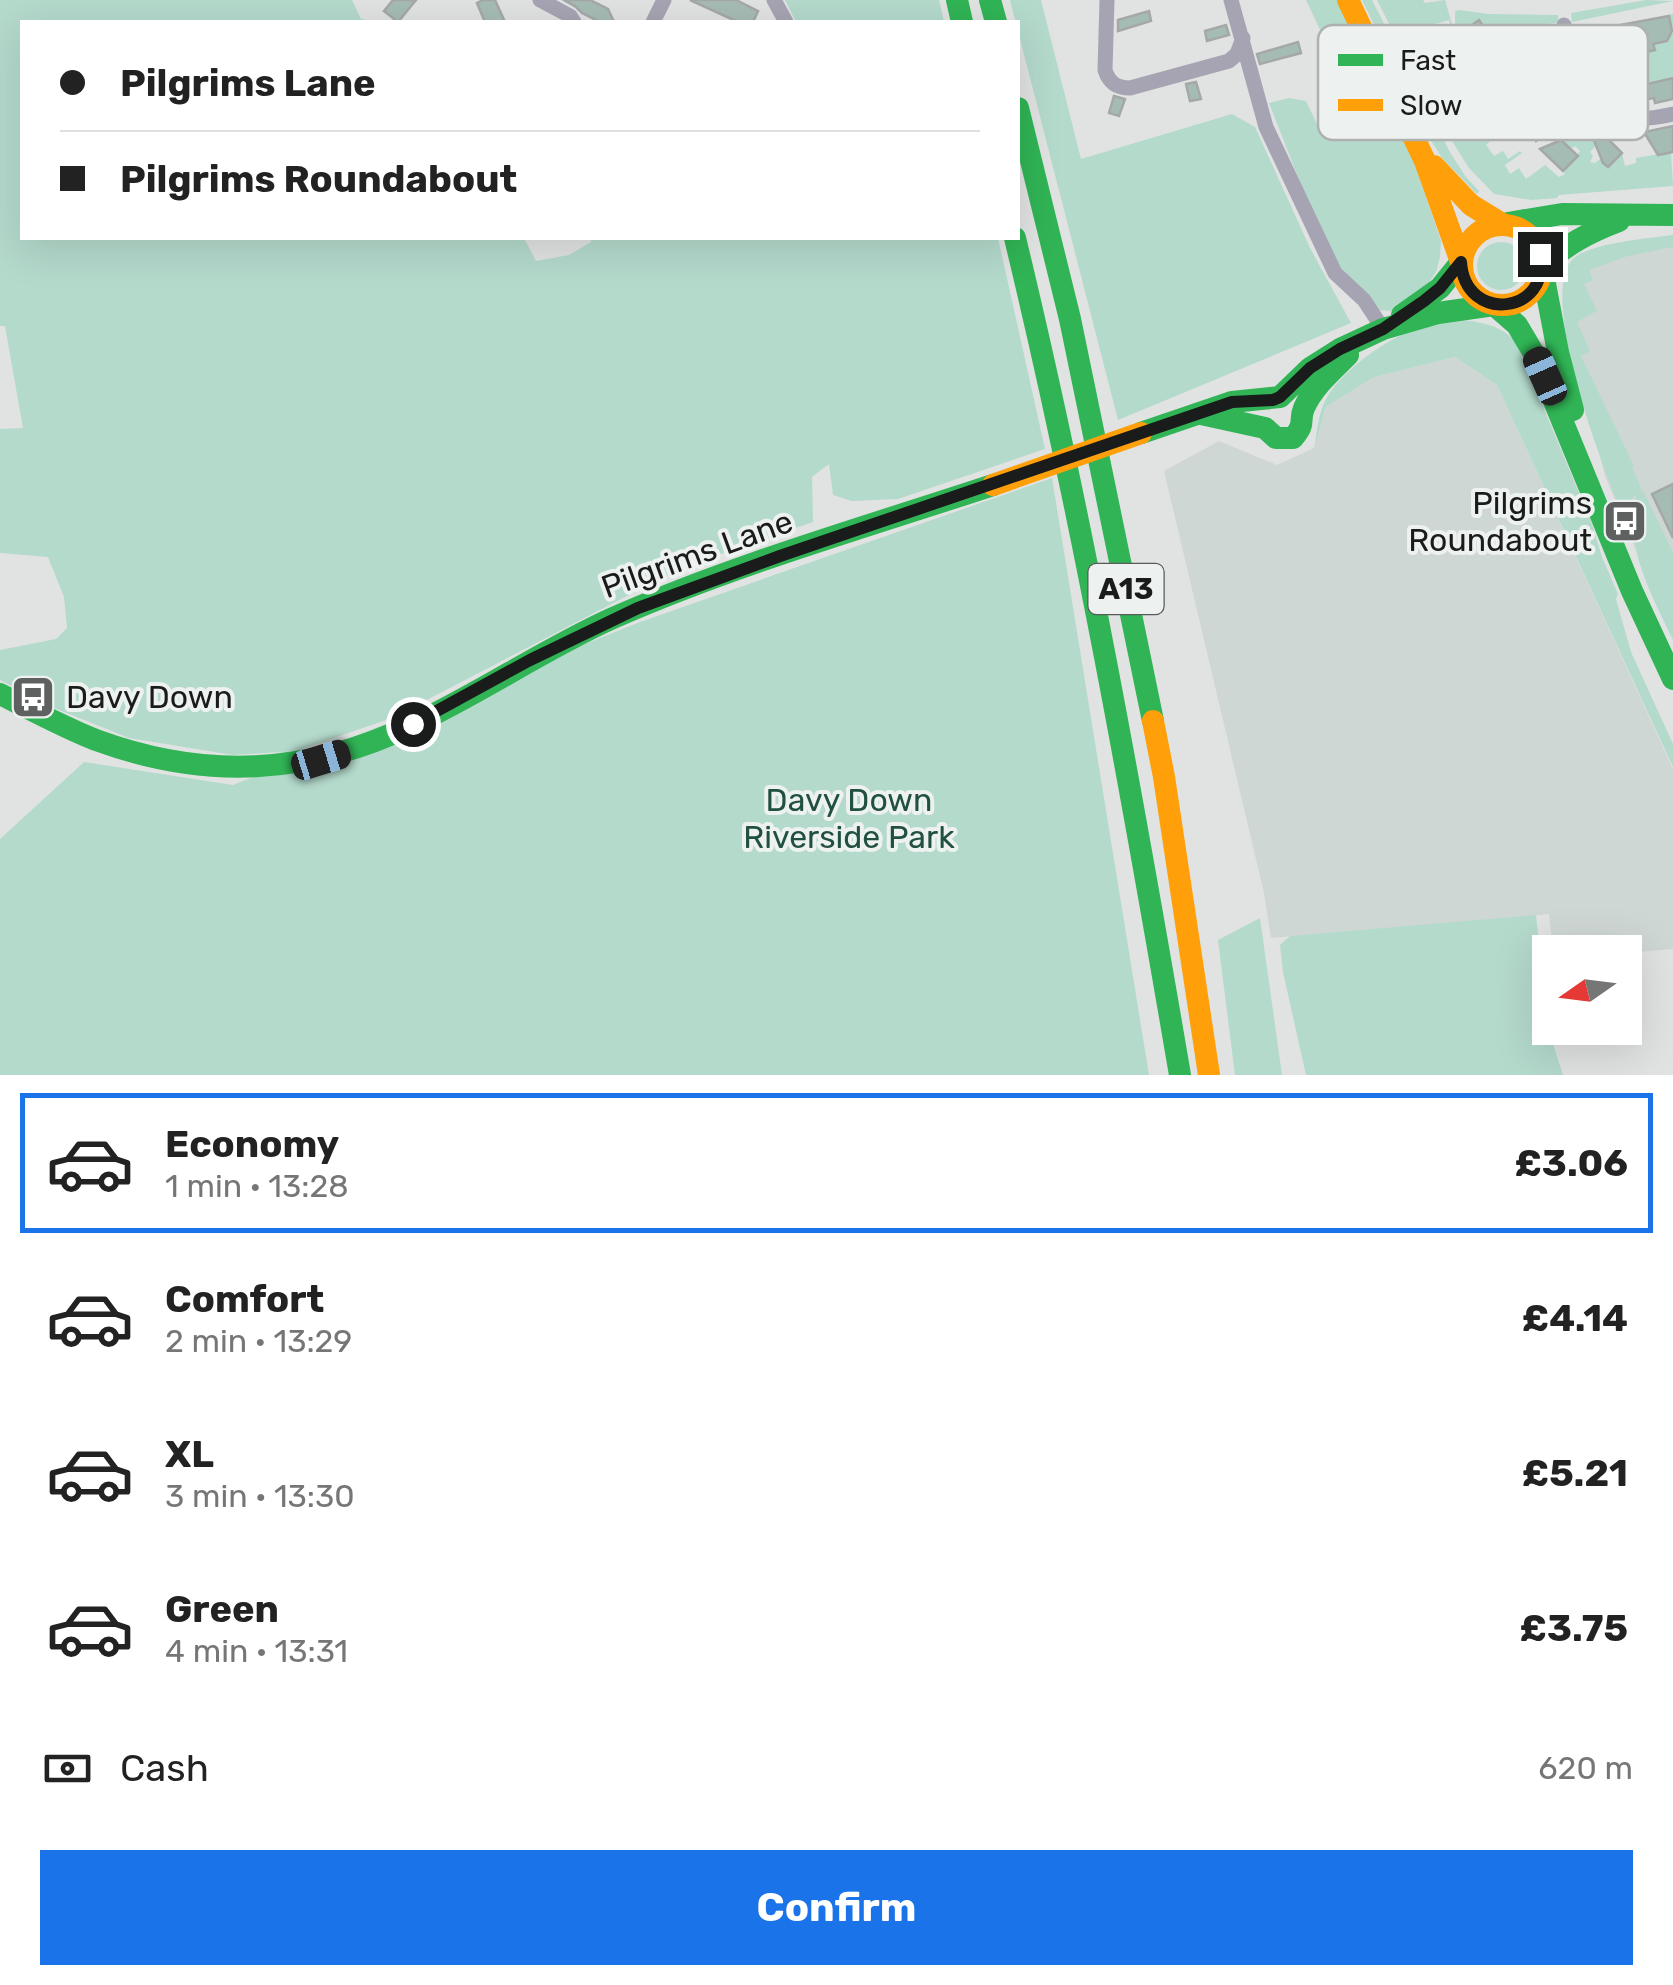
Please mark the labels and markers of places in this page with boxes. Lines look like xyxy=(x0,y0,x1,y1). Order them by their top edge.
place label: Pilgrims Roundabout xyxy=(1408,484,1592,559)
bus stop icon: Pilgrims Roundabout xyxy=(1602,498,1648,544)
bus stop icon: Davy Down xyxy=(10,674,56,720)
place label: Davy Down xyxy=(66,678,233,716)

